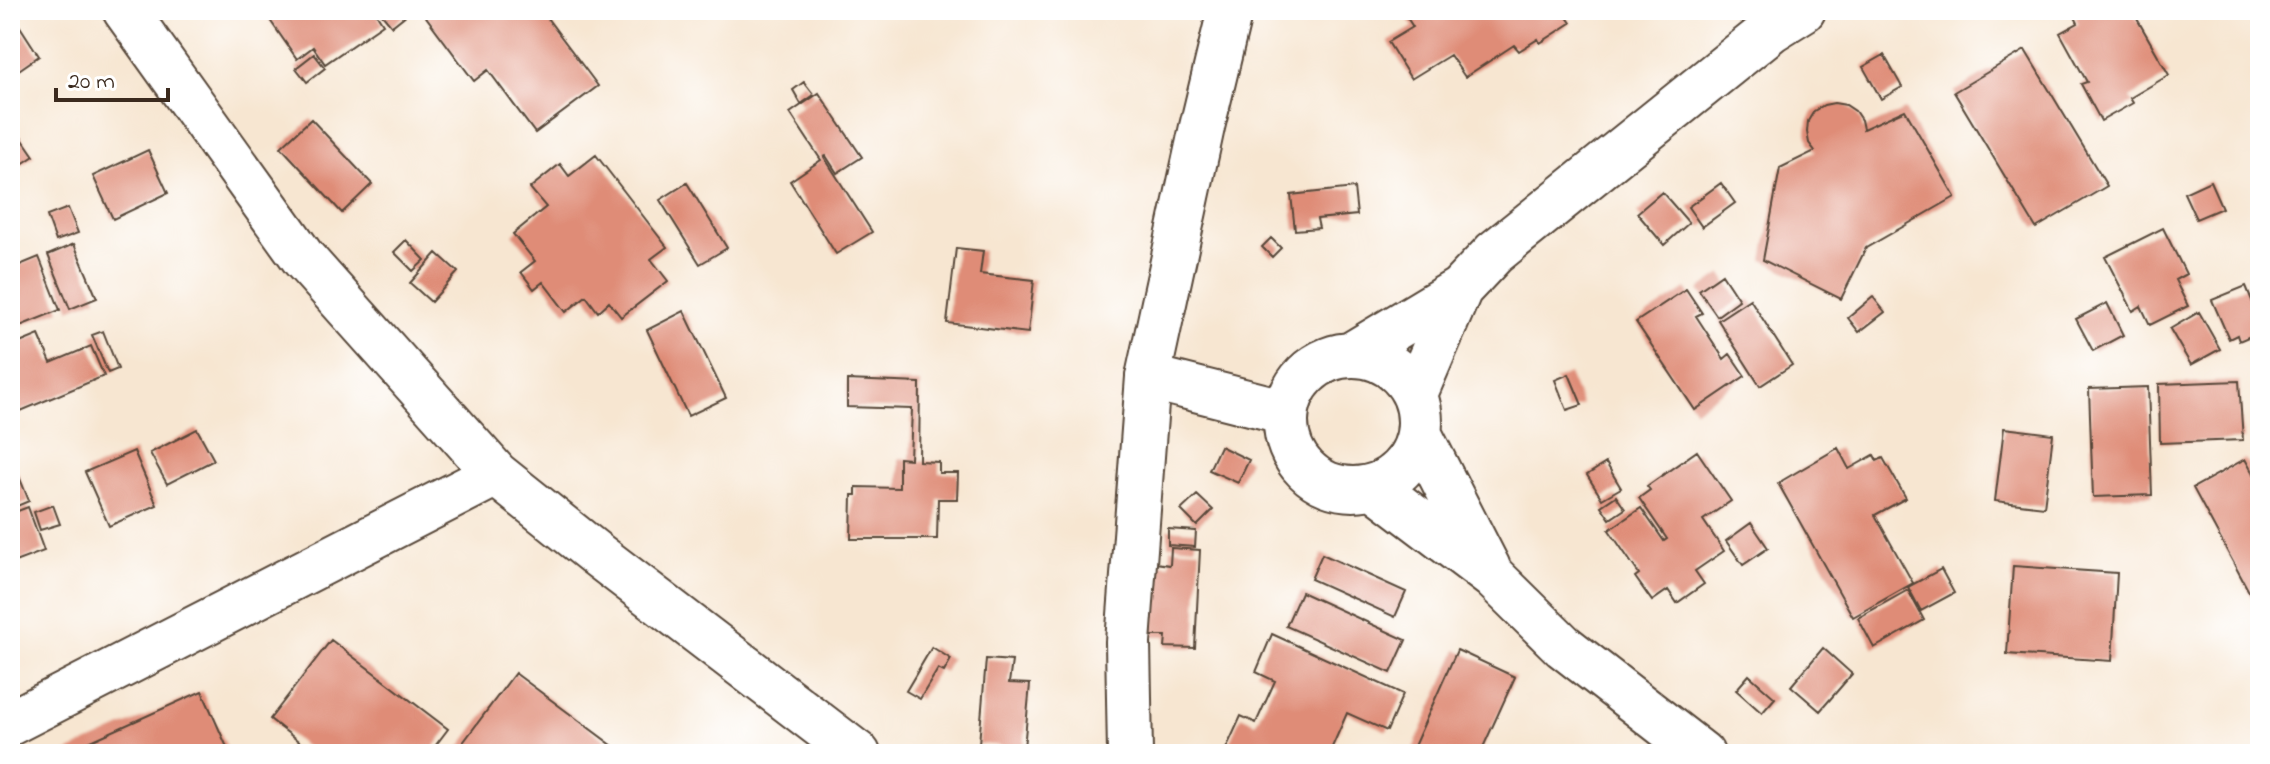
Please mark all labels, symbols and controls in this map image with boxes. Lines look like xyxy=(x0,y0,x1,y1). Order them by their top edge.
scale bar xyxy=(56,52,168,102)
text: 20 m xyxy=(68,65,115,100)

